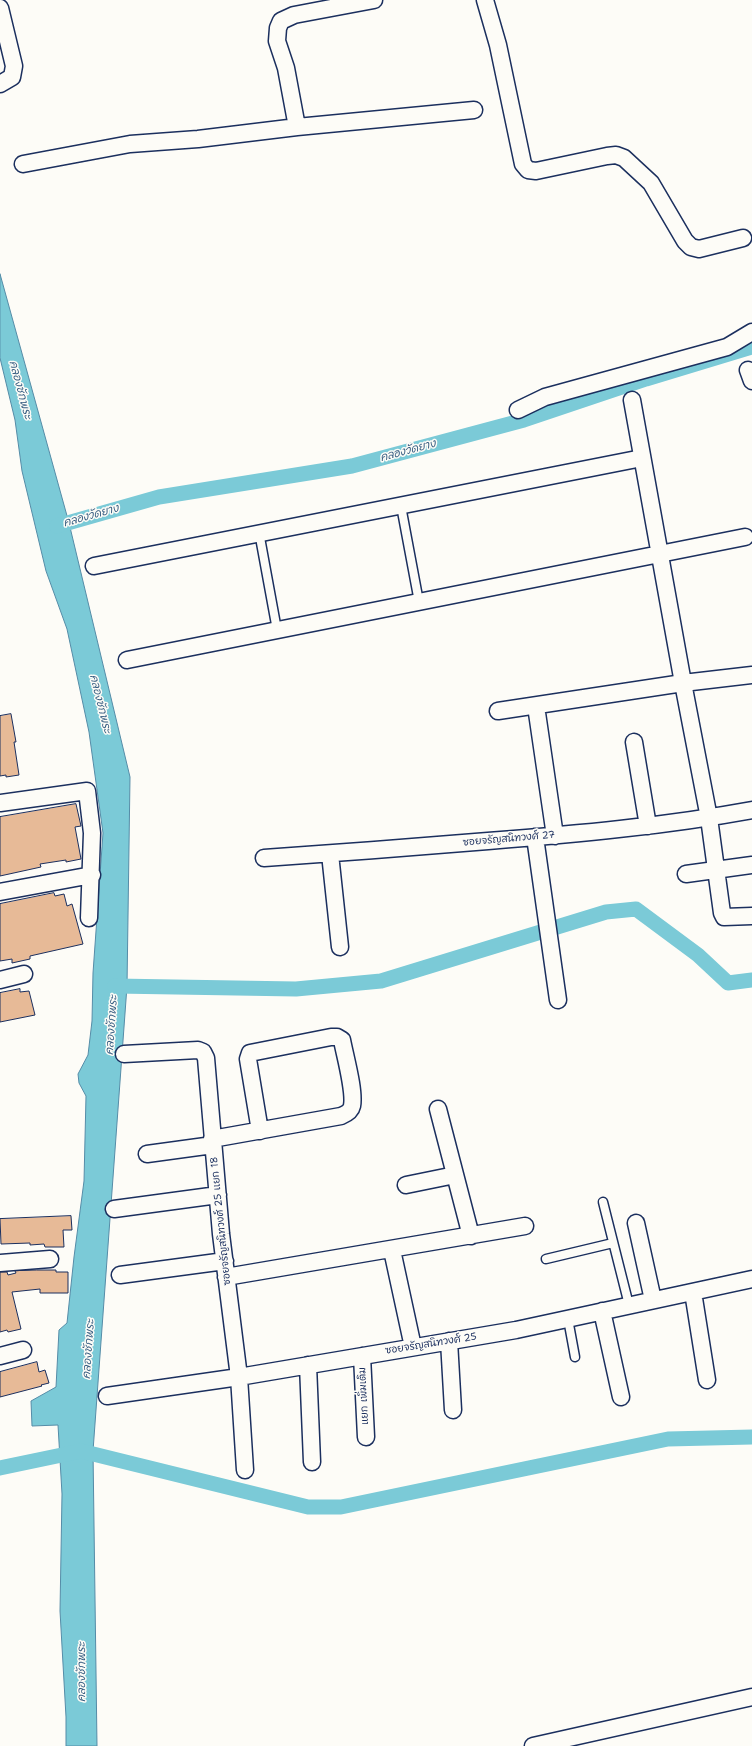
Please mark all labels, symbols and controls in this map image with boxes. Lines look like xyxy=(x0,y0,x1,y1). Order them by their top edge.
water label: คลองชักพระ xyxy=(6,359,34,421)
water label: คลองวัดยาง xyxy=(379,437,437,465)
water label: คลองวัดยาง xyxy=(62,502,120,530)
water label: คลองชักพระ xyxy=(86,673,114,735)
street label: ซอยจรัญสนิทวงศ์ 27 xyxy=(462,829,556,849)
water label: คลองชักพระ xyxy=(103,994,121,1056)
street label: ซอยจรัญสนิทวงศ์ 25 แยก 18 xyxy=(208,1156,234,1286)
water label: คลองชักพระ xyxy=(80,1318,98,1380)
street label: ซอยจรัญสนิทวงศ์ 25 xyxy=(385,1331,477,1357)
street label: แยก เพิ่มเติม xyxy=(356,1367,372,1425)
water label: คลองชักพระ xyxy=(75,1642,89,1702)

